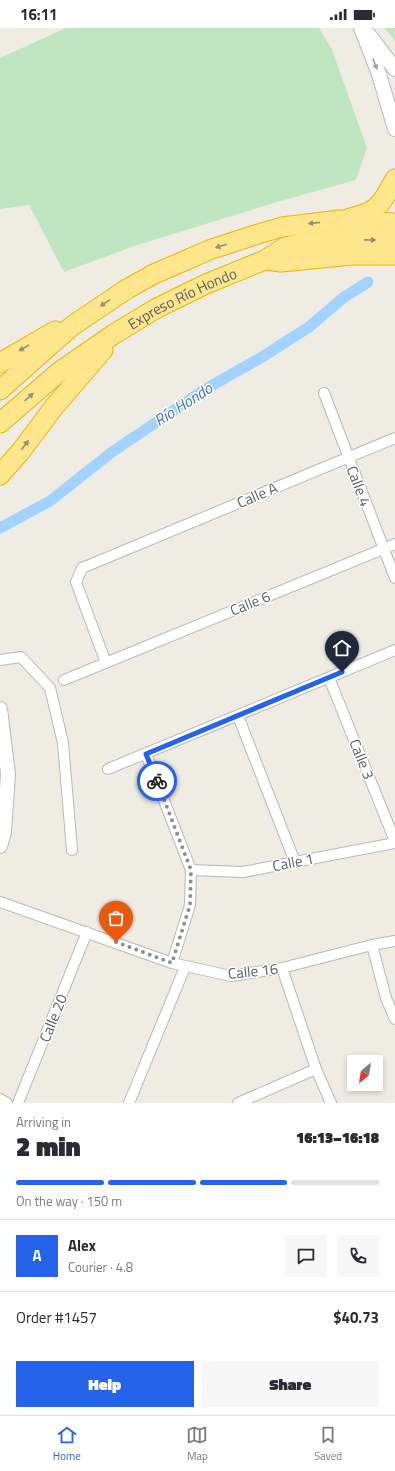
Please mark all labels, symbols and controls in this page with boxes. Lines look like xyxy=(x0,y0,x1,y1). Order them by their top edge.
text: 16:11 xyxy=(20,3,57,26)
one-way arrow xyxy=(373,59,379,71)
one-way arrow xyxy=(308,220,320,226)
one-way arrow xyxy=(364,237,377,243)
one-way arrow xyxy=(215,243,227,249)
street label: Expreso Río Hondo xyxy=(123,261,240,335)
one-way arrow xyxy=(100,299,110,307)
one-way arrow xyxy=(18,345,30,352)
water label: Río Hondo xyxy=(149,376,218,432)
one-way arrow xyxy=(24,393,34,402)
one-way arrow xyxy=(21,440,29,451)
street label: Calle 4 xyxy=(341,462,377,510)
street label: Calle A xyxy=(233,476,281,514)
street label: Calle 6 xyxy=(226,584,274,622)
pin xyxy=(325,631,359,672)
icon: home xyxy=(331,637,353,659)
street label: Calle 3 xyxy=(343,735,381,783)
courier xyxy=(137,761,177,801)
icon: bike xyxy=(146,770,168,792)
street label: Calle 1 xyxy=(270,847,316,877)
pin xyxy=(99,901,133,942)
icon: bag xyxy=(105,907,127,929)
street label: Calle 16 xyxy=(227,957,279,985)
street label: Calle 20 xyxy=(33,990,73,1046)
north arrow xyxy=(347,1055,383,1091)
map controls xyxy=(347,1055,383,1091)
text: Arriving in xyxy=(16,1112,71,1132)
text: 16:13–16:18 xyxy=(296,1126,379,1149)
text: 2 min xyxy=(16,1127,81,1166)
text: On the way · 150 m xyxy=(16,1191,122,1211)
text: Alex xyxy=(68,1234,96,1257)
button: chat xyxy=(285,1235,327,1277)
button: phone xyxy=(337,1235,379,1277)
text: A xyxy=(32,1244,42,1267)
text: Courier · 4.8 xyxy=(68,1257,133,1277)
text: Order #1457 xyxy=(16,1306,97,1329)
text: $40.73 xyxy=(333,1306,379,1329)
button: Help xyxy=(16,1361,194,1407)
button: Share xyxy=(202,1361,379,1407)
tab: Home xyxy=(53,1424,81,1464)
tab: Map xyxy=(186,1424,208,1464)
tab: Saved xyxy=(314,1424,342,1464)

